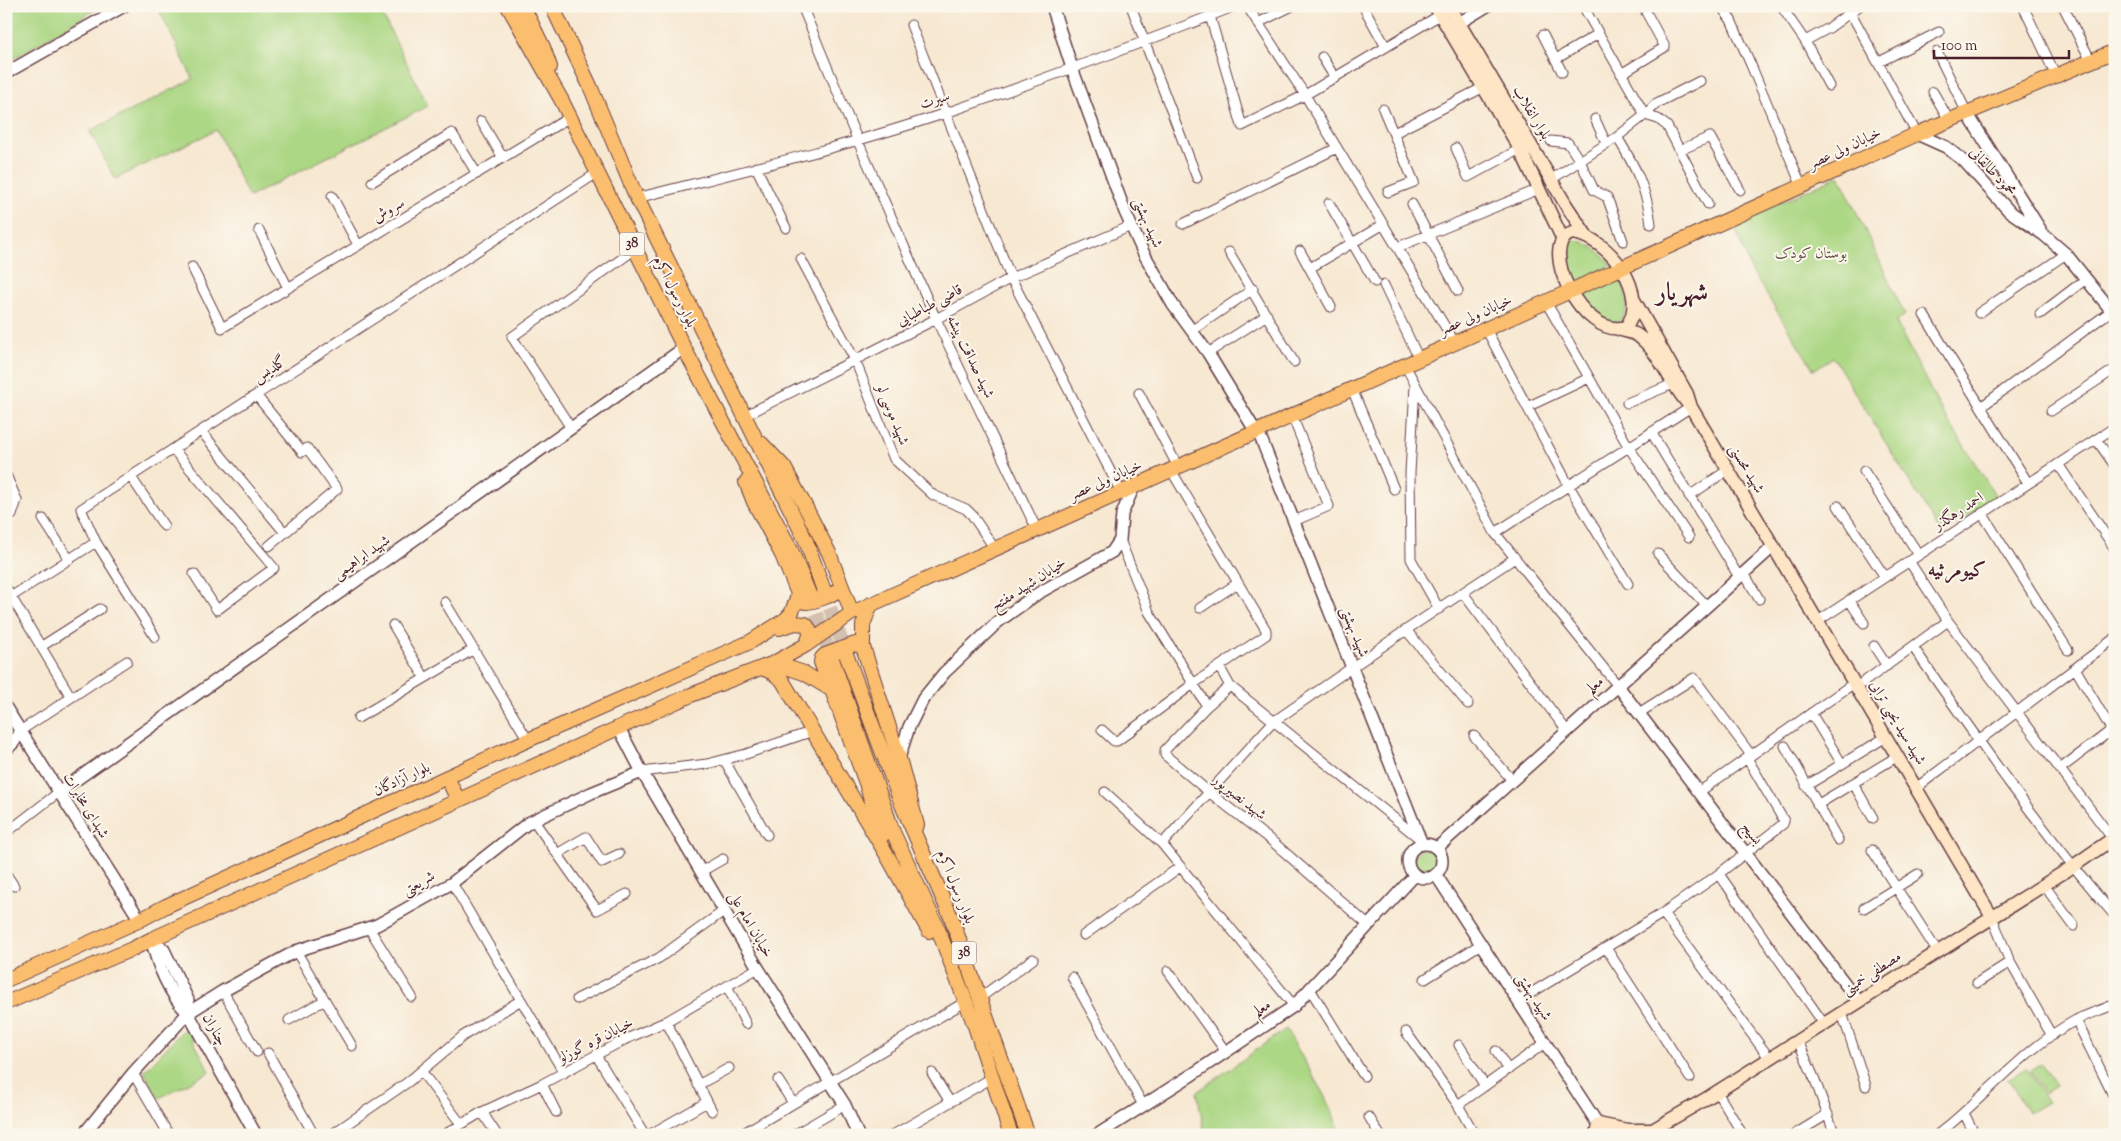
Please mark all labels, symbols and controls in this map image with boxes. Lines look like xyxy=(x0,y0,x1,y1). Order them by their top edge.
scale bar xyxy=(1934,28,2068,60)
text: 100 m xyxy=(1941,36,1978,57)
street label: بلوار انقلاب xyxy=(1507,82,1556,144)
street label: سیرت xyxy=(917,86,953,116)
street label: خیابان ولی عصر xyxy=(1803,123,1885,176)
street label: محمود طالقانی xyxy=(1964,143,2021,202)
street label: سروش xyxy=(369,193,409,229)
street label: شهید بهشتی xyxy=(1127,194,1167,252)
road number: 38 xyxy=(620,232,644,255)
park label: بوستان کودک xyxy=(1775,244,1847,265)
street label: بلوار رسول اکرم xyxy=(646,252,701,332)
district label: شهریار xyxy=(1653,276,1708,312)
street label: قاضی طباطبایی xyxy=(893,280,967,332)
street label: خیابان ولی عصر xyxy=(1434,291,1516,342)
street label: شهید صداقت پیشه xyxy=(941,312,999,402)
street label: گلدیس xyxy=(249,351,291,389)
street label: شهید موسی لو xyxy=(870,379,914,449)
street label: شهید محسنی xyxy=(1723,440,1769,498)
street label: خیابان ولی عصر xyxy=(1064,456,1146,507)
street label: احمد رهگذر xyxy=(1928,488,1988,537)
street label: شهید ابراهیمی xyxy=(329,531,395,585)
street label: خیابان شهید مفتح xyxy=(987,553,1072,619)
district label: کیومرثیه xyxy=(1928,557,1986,586)
street label: شهید بهشتی xyxy=(1334,603,1374,661)
street label: معلم xyxy=(1581,672,1611,702)
street label: شهید سید یحیی ترابی xyxy=(1863,677,1931,770)
street label: بلوار آزادگان xyxy=(370,758,434,802)
street label: شهدای مخابرات xyxy=(57,769,113,843)
street label: شهید نصیرپور xyxy=(1206,769,1270,826)
street label: بسیج xyxy=(1734,818,1767,852)
street label: بلوار رسول اکرم xyxy=(930,847,979,928)
street label: شریعتی xyxy=(399,866,439,902)
street label: خیابان امام علی xyxy=(722,888,777,962)
road number: 38 xyxy=(952,941,976,964)
street label: مصطفی خمینی xyxy=(1838,947,1906,1001)
street label: شهید بهشتی xyxy=(1510,969,1556,1025)
street label: معلم xyxy=(1248,995,1277,1025)
street label: چناران xyxy=(196,1010,232,1050)
street label: خیابان قره گوزلو xyxy=(553,1013,637,1070)

